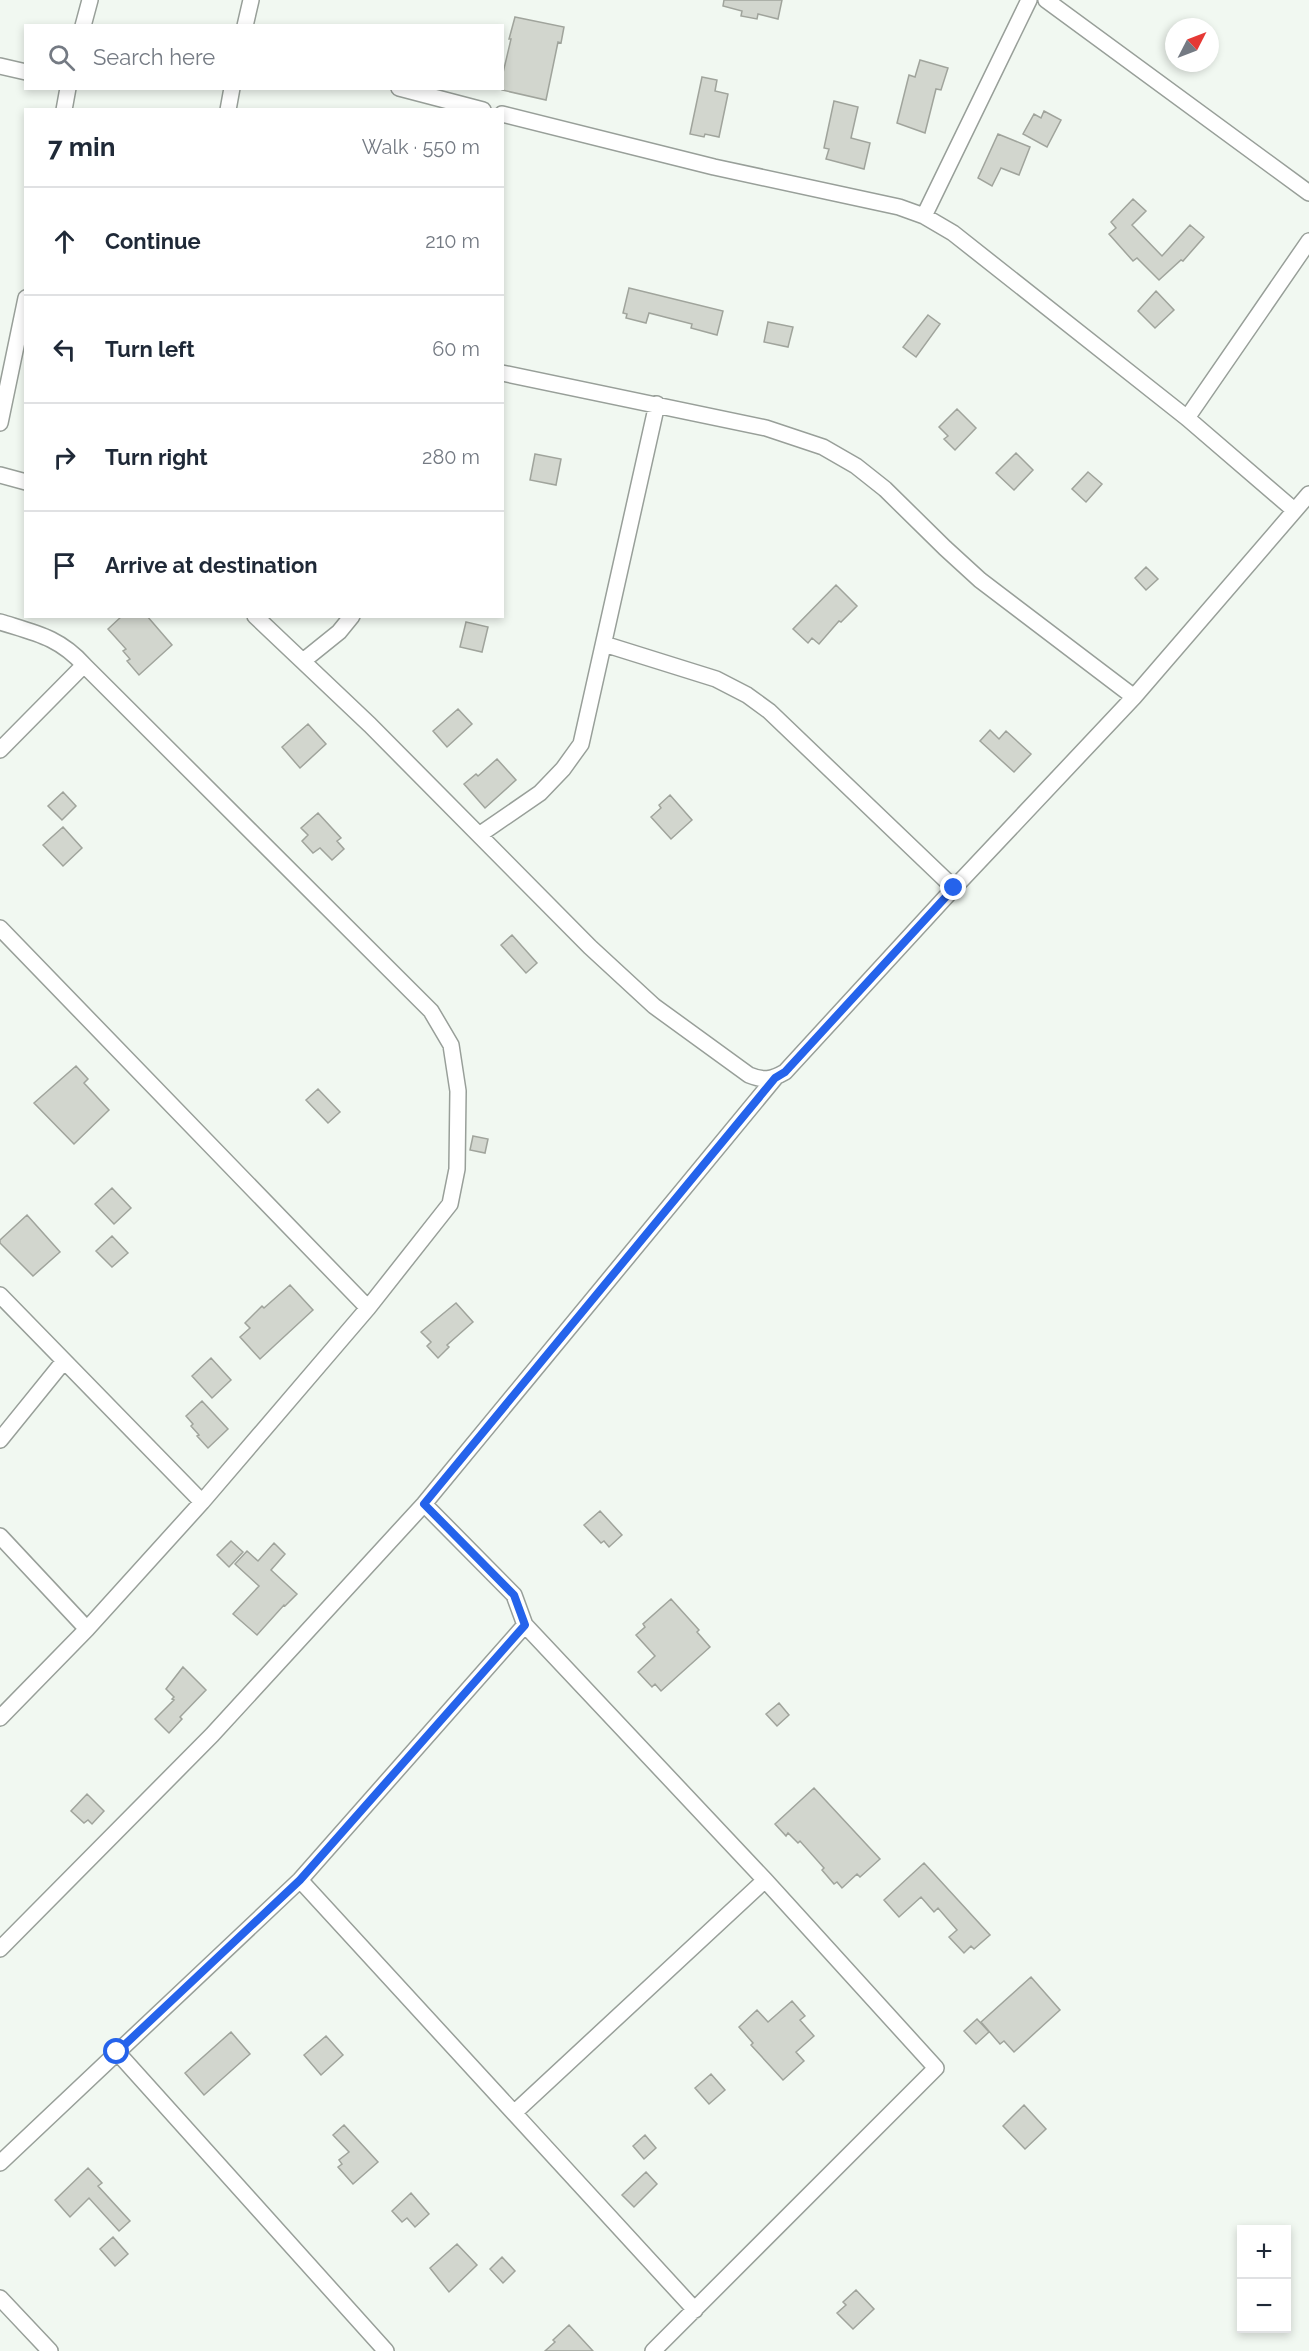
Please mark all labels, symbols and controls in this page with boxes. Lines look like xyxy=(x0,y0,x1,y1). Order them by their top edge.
north arrow xyxy=(1165,18,1219,72)
search box xyxy=(24,24,504,90)
icon: search xyxy=(45,41,78,74)
text: Search here xyxy=(93,44,215,70)
text: 7 min xyxy=(48,132,115,162)
text: Walk · 550 m xyxy=(362,135,480,159)
icon: ahead xyxy=(48,225,81,258)
text: Continue xyxy=(105,228,201,254)
text: 210 m xyxy=(425,229,480,253)
icon: left xyxy=(48,333,81,366)
text: Turn left xyxy=(105,336,195,362)
text: 60 m xyxy=(432,337,480,361)
icon: right xyxy=(48,441,81,474)
text: Turn right xyxy=(105,444,208,470)
text: 280 m xyxy=(422,445,480,469)
icon: arrive xyxy=(48,549,81,582)
text: Arrive at destination xyxy=(105,552,318,578)
route end xyxy=(940,874,966,900)
route start xyxy=(103,2038,129,2064)
map controls xyxy=(1237,2225,1291,2333)
button: + xyxy=(1237,2225,1291,2279)
button: − xyxy=(1237,2279,1291,2333)

